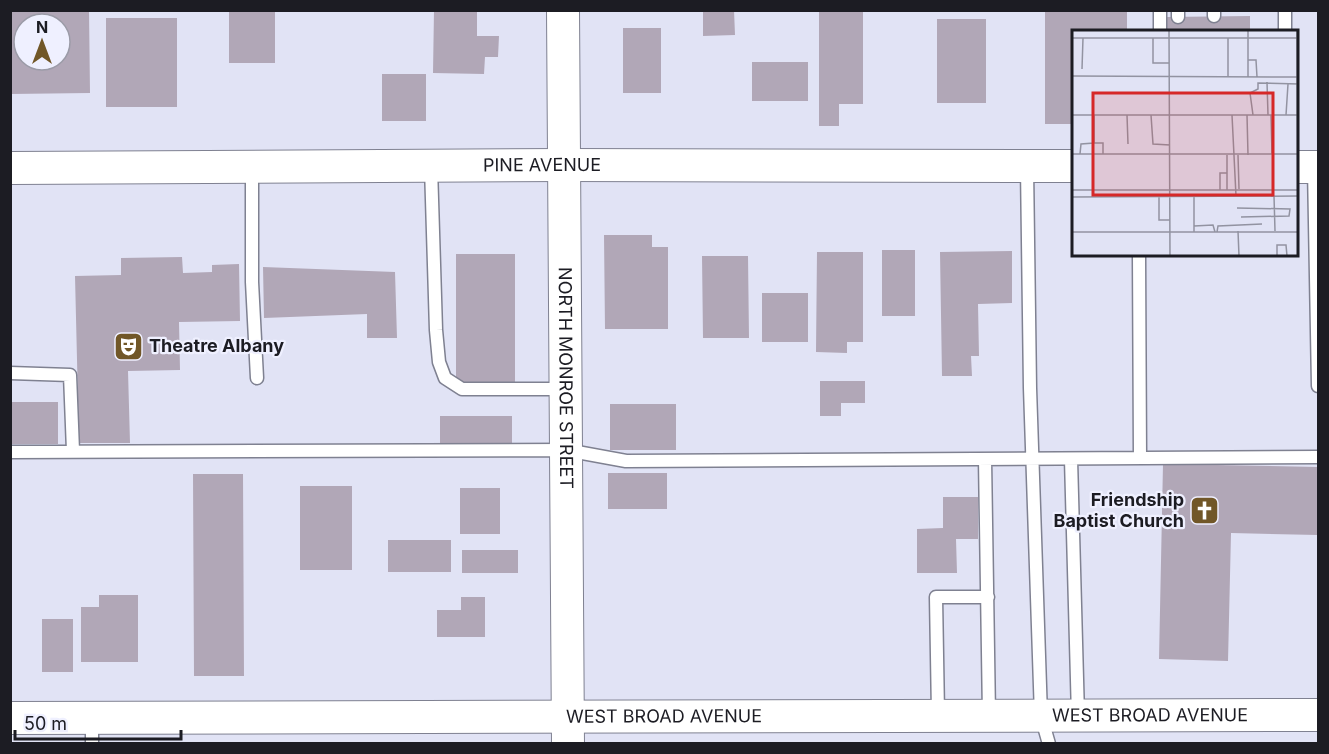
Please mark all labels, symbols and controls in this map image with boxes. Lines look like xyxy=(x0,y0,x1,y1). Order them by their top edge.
north arrow xyxy=(12,12,72,72)
text: N xyxy=(36,17,48,37)
inset map xyxy=(1072,30,1299,256)
street label: PINE AVENUE xyxy=(483,154,601,175)
street label: NORTH MONROE STREET xyxy=(555,267,577,489)
theatre icon: Theatre Albany xyxy=(112,330,144,362)
place label: Theatre Albany xyxy=(149,335,284,356)
place label: Friendship Baptist Church xyxy=(1053,489,1184,531)
church icon: Friendship Baptist Church xyxy=(1189,494,1221,526)
scale bar xyxy=(15,703,182,741)
street label: WEST BROAD AVENUE xyxy=(1052,704,1248,726)
street label: WEST BROAD AVENUE xyxy=(566,705,762,727)
text: 50 m xyxy=(24,713,67,734)

